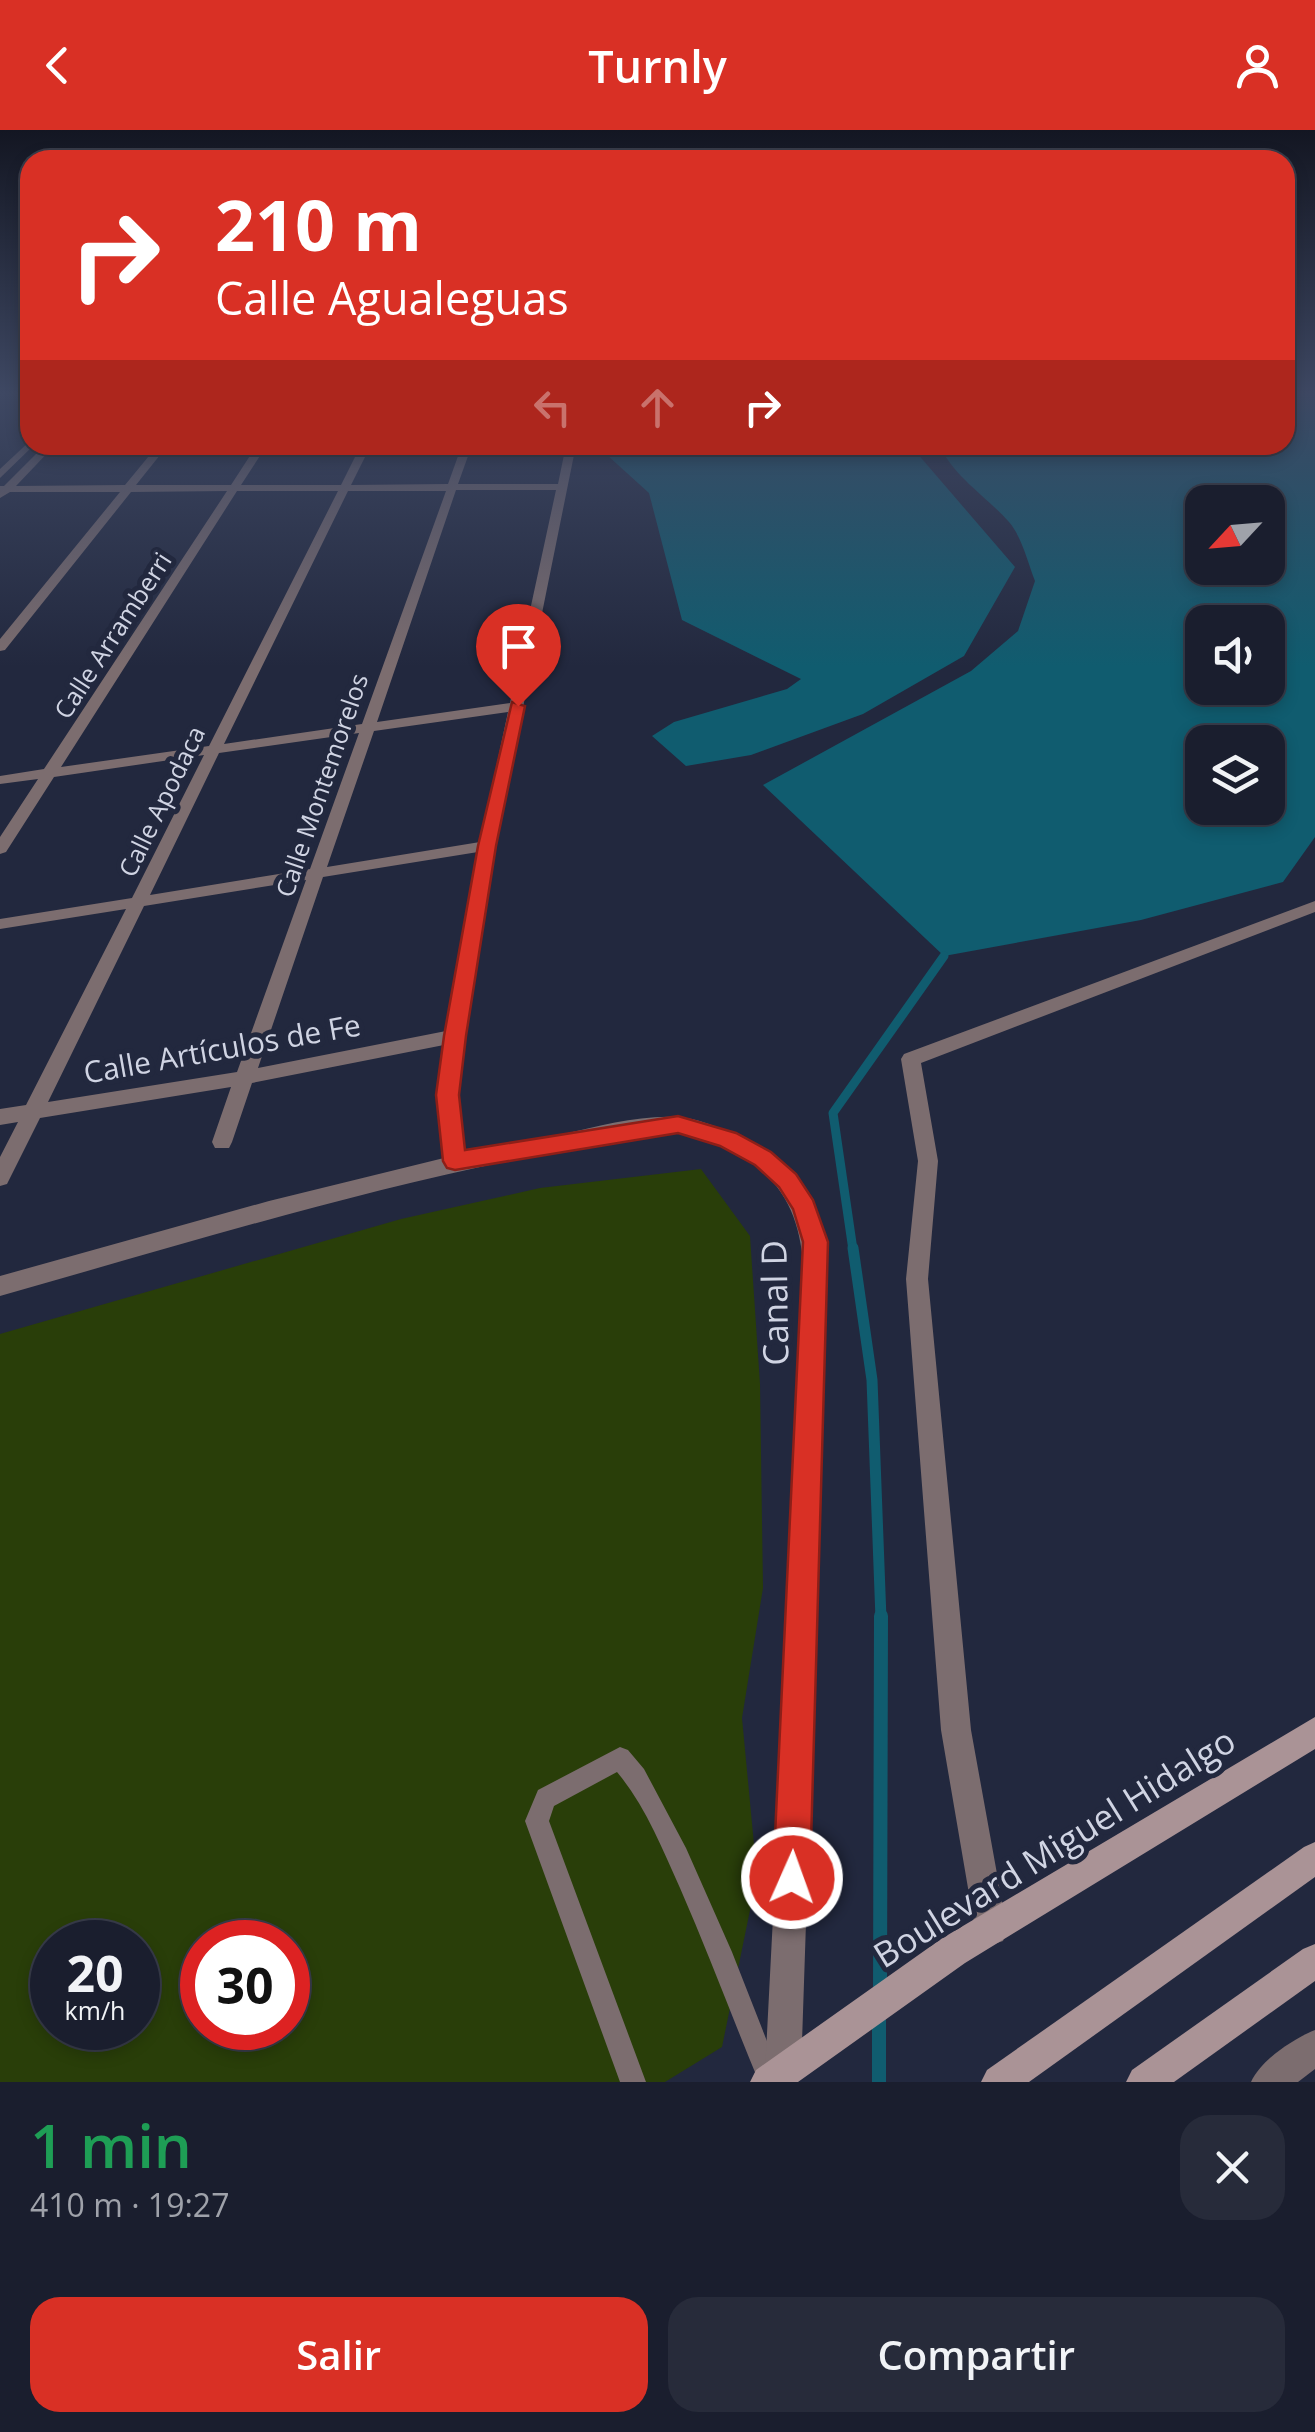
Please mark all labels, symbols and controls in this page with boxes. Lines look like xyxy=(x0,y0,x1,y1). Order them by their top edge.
text: Turnly xyxy=(588,35,727,96)
icon: back xyxy=(30,38,85,93)
icon: person xyxy=(1230,38,1285,93)
text: 210 m xyxy=(215,176,422,272)
icon: right xyxy=(50,190,180,320)
text: Calle Agualeguas xyxy=(215,267,569,328)
icon: left xyxy=(525,380,580,435)
icon: ahead xyxy=(630,380,685,435)
icon: right xyxy=(735,380,790,435)
north arrow xyxy=(1185,485,1285,585)
map controls xyxy=(1185,485,1285,825)
street label: Calle Arramberri xyxy=(45,545,179,725)
pin xyxy=(476,604,561,707)
button: sound xyxy=(1185,605,1285,705)
icon: arrive xyxy=(491,619,546,674)
street label: Calle Montemorelos xyxy=(267,669,375,901)
street label: Calle Apodaca xyxy=(110,720,212,882)
button: layers xyxy=(1185,725,1285,825)
street label: Calle Artículos de Fe xyxy=(80,1003,364,1093)
street label: Canal D xyxy=(749,1240,799,1366)
street label: Boulevard Miguel Hidalgo xyxy=(864,1716,1244,1978)
position arrow xyxy=(740,1826,844,1930)
speed limit sign: 30 xyxy=(180,1920,310,2050)
text: 20 xyxy=(66,1939,124,2007)
text: km/h xyxy=(65,1993,125,2027)
text: 1 min xyxy=(30,2104,192,2186)
button: close xyxy=(1180,2115,1285,2220)
text: 410 m · 19:27 xyxy=(30,2183,229,2226)
button: Salir xyxy=(30,2297,648,2412)
button: Compartir xyxy=(668,2297,1285,2412)

